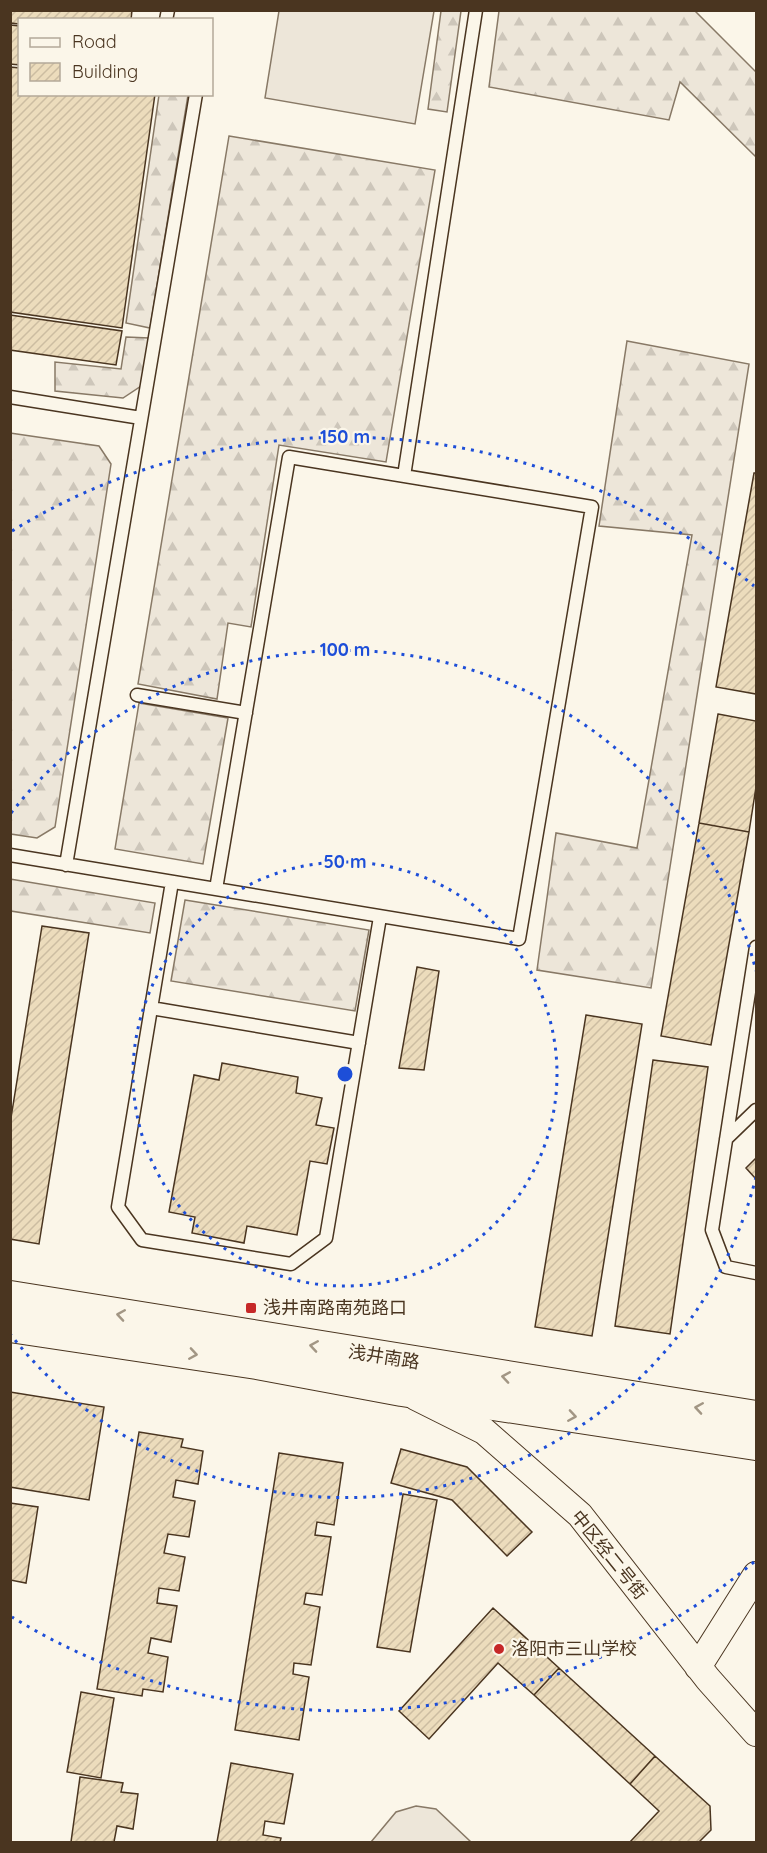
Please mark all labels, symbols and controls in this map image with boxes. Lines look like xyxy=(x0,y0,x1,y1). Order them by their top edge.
legend xyxy=(18,18,213,96)
text: Road xyxy=(72,30,117,53)
text: Building xyxy=(72,60,138,83)
text: 150 m xyxy=(320,425,370,448)
text: 100 m xyxy=(320,638,370,661)
text: 50 m xyxy=(323,850,367,873)
centre of rings xyxy=(335,1064,355,1084)
place label: 浅井南路南苑路口 xyxy=(263,1296,407,1319)
marker: 浅井南路南苑路口 xyxy=(244,1301,258,1315)
one-way arrow xyxy=(116,1309,126,1322)
one-way arrow xyxy=(309,1340,318,1352)
street label: 浅井南路 xyxy=(347,1340,421,1373)
one-way arrow xyxy=(188,1347,197,1359)
one-way arrow xyxy=(502,1371,511,1383)
one-way arrow xyxy=(694,1402,703,1414)
one-way arrow xyxy=(567,1409,576,1421)
street label: 中区经二号街 xyxy=(566,1505,652,1604)
place label: 洛阳市三山学校 xyxy=(511,1637,637,1660)
marker: 洛阳市三山学校 xyxy=(492,1642,506,1656)

